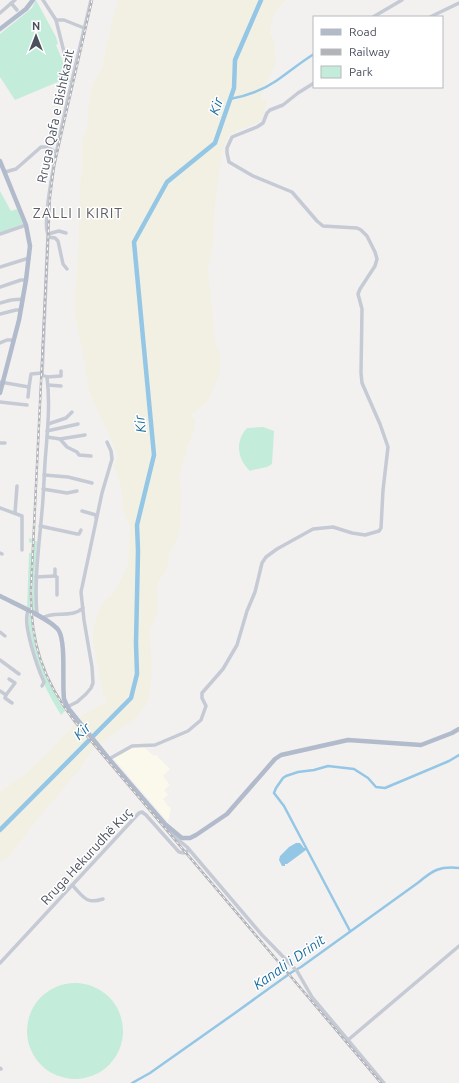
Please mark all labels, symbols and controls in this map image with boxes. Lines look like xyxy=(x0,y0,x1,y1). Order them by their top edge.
north arrow xyxy=(16,16,56,56)
legend xyxy=(313,16,443,88)
text: N xyxy=(32,20,40,32)
text: Road xyxy=(349,25,377,38)
text: Railway xyxy=(349,45,390,58)
street label: Rruga Qafa e Bishtkazit xyxy=(34,48,77,184)
text: Park xyxy=(349,65,373,78)
water label: Kir xyxy=(206,95,227,117)
district label: ZALLI I KIRIT xyxy=(33,205,123,221)
water label: Kir xyxy=(131,414,149,434)
water label: Kir xyxy=(70,719,94,743)
street label: Rruga Hekurudhë Kuç xyxy=(38,805,134,907)
water label: Kanali i Drinit xyxy=(250,931,328,993)

